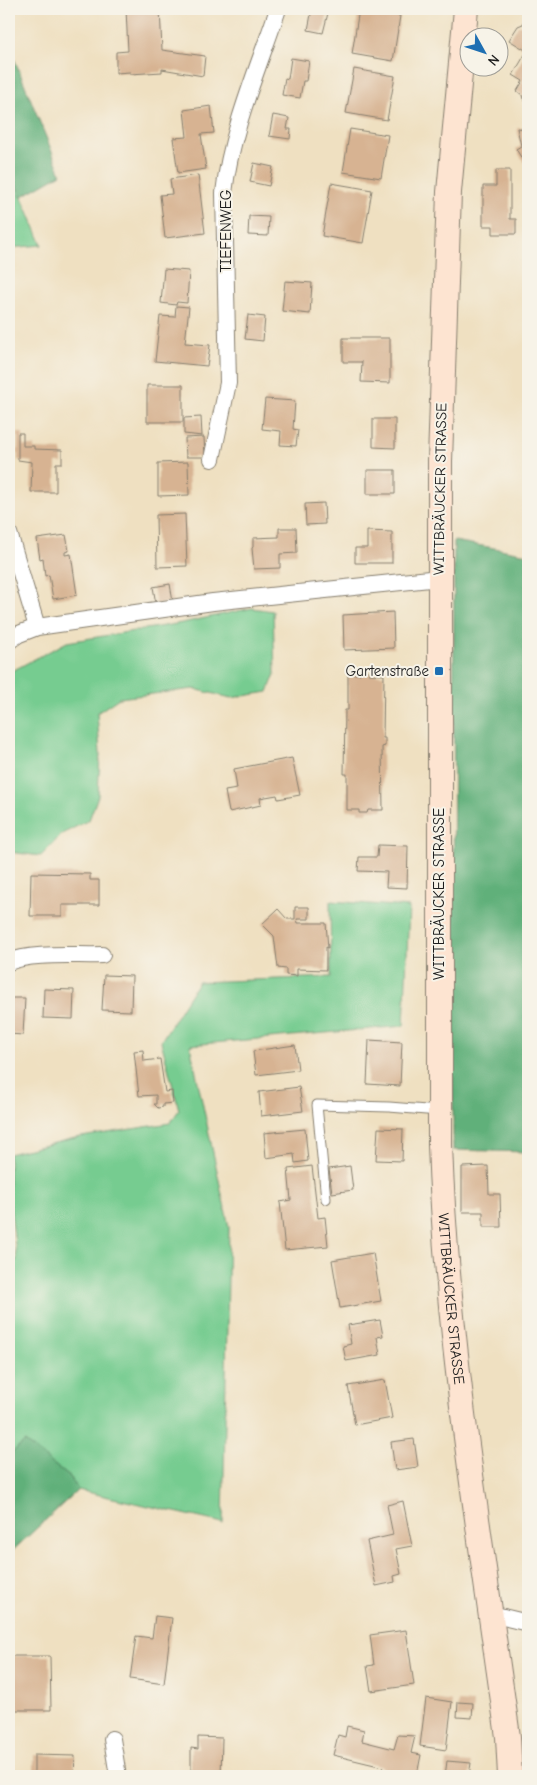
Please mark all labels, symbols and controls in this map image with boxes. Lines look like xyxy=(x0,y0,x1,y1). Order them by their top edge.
north arrow xyxy=(460,28,510,78)
text: N xyxy=(484,51,503,69)
street label: TIEFENWEG xyxy=(217,189,235,272)
street label: WITTBRÄUCKER STRASSE xyxy=(429,403,451,575)
place label: Gartenstraße xyxy=(346,662,429,680)
marker: Gartenstraße xyxy=(433,665,445,677)
street label: WITTBRÄUCKER STRASSE xyxy=(430,808,448,980)
street label: WITTBRÄUCKER STRASSE xyxy=(434,1212,468,1385)

